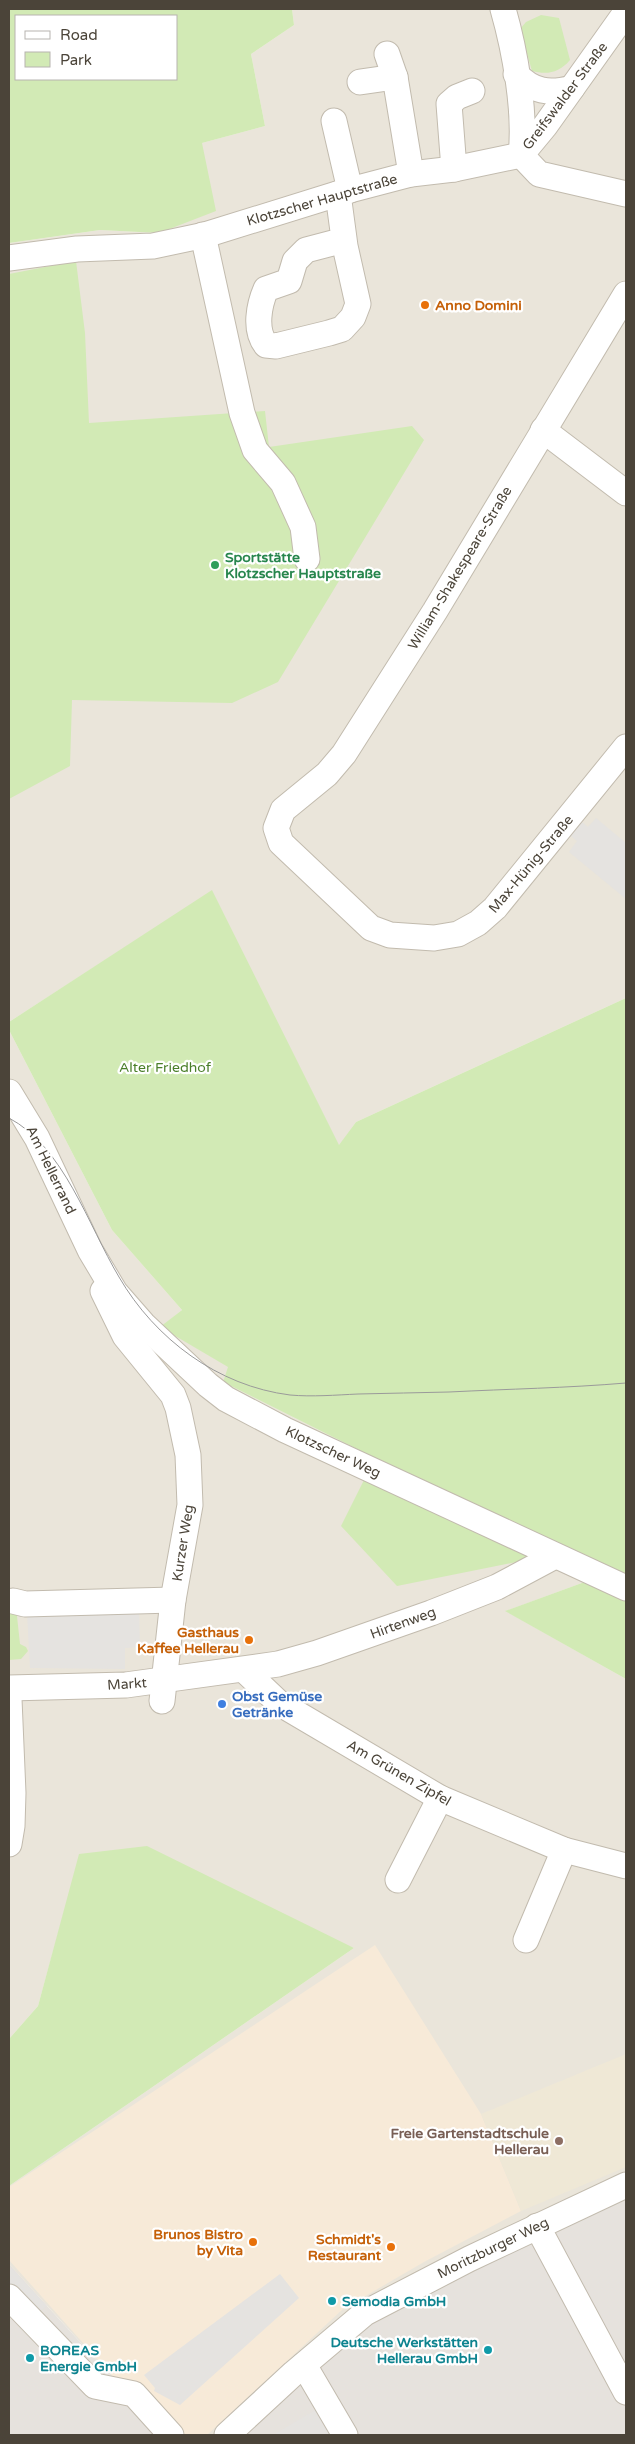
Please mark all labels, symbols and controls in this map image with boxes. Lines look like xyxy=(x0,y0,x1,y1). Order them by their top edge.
legend xyxy=(15,15,178,80)
text: Road xyxy=(60,26,98,44)
street label: Greifswalder Straße xyxy=(519,39,611,153)
text: Park xyxy=(60,51,92,69)
street label: Klotzscher Hauptstraße xyxy=(245,170,399,230)
place label: Anno Domini xyxy=(435,297,522,314)
marker: Anno Domini xyxy=(419,299,431,311)
street label: William-Shakespeare-Straße xyxy=(404,483,516,653)
place label: Sportstätte Klotzscher Hauptstraße xyxy=(225,549,381,582)
marker: Sportstätte Klotzscher Hauptstraße xyxy=(209,559,221,571)
street label: Max-Hünig-Straße xyxy=(485,811,577,917)
park label: Alter Friedhof xyxy=(119,1059,212,1076)
street label: Am Hellerrand xyxy=(22,1123,80,1217)
street label: Klotzscher Weg xyxy=(282,1422,384,1482)
street label: Kurzer Weg xyxy=(169,1503,197,1583)
street label: Hirtenweg xyxy=(368,1603,438,1643)
place label: Gasthaus Kaffee Hellerau xyxy=(137,1624,239,1657)
marker: Gasthaus Kaffee Hellerau xyxy=(243,1634,255,1646)
street label: Markt xyxy=(107,1674,148,1694)
place label: Obst Gemüse Getränke xyxy=(232,1688,322,1721)
marker: Obst Gemüse Getränke xyxy=(216,1698,228,1710)
street label: Am Grünen Zipfel xyxy=(344,1736,454,1810)
place label: Freie Gartenstadtschule Hellerau xyxy=(391,2125,549,2158)
marker: Freie Gartenstadtschule Hellerau xyxy=(553,2135,565,2147)
street label: Moritzburger Weg xyxy=(435,2214,551,2282)
place label: Brunos Bistro by Vita xyxy=(153,2226,243,2259)
place label: Schmidt's Restaurant xyxy=(308,2231,382,2264)
marker: Brunos Bistro by Vita xyxy=(247,2236,259,2248)
marker: Schmidt's Restaurant xyxy=(385,2241,397,2253)
place label: Semodia GmbH xyxy=(342,2293,446,2310)
marker: Semodia GmbH xyxy=(326,2295,338,2307)
place label: Deutsche Werkstätten Hellerau GmbH xyxy=(331,2334,478,2367)
place label: BOREAS Energie GmbH xyxy=(40,2342,137,2375)
marker: Deutsche Werkstätten Hellerau GmbH xyxy=(482,2344,494,2356)
marker: BOREAS Energie GmbH xyxy=(24,2352,36,2364)

